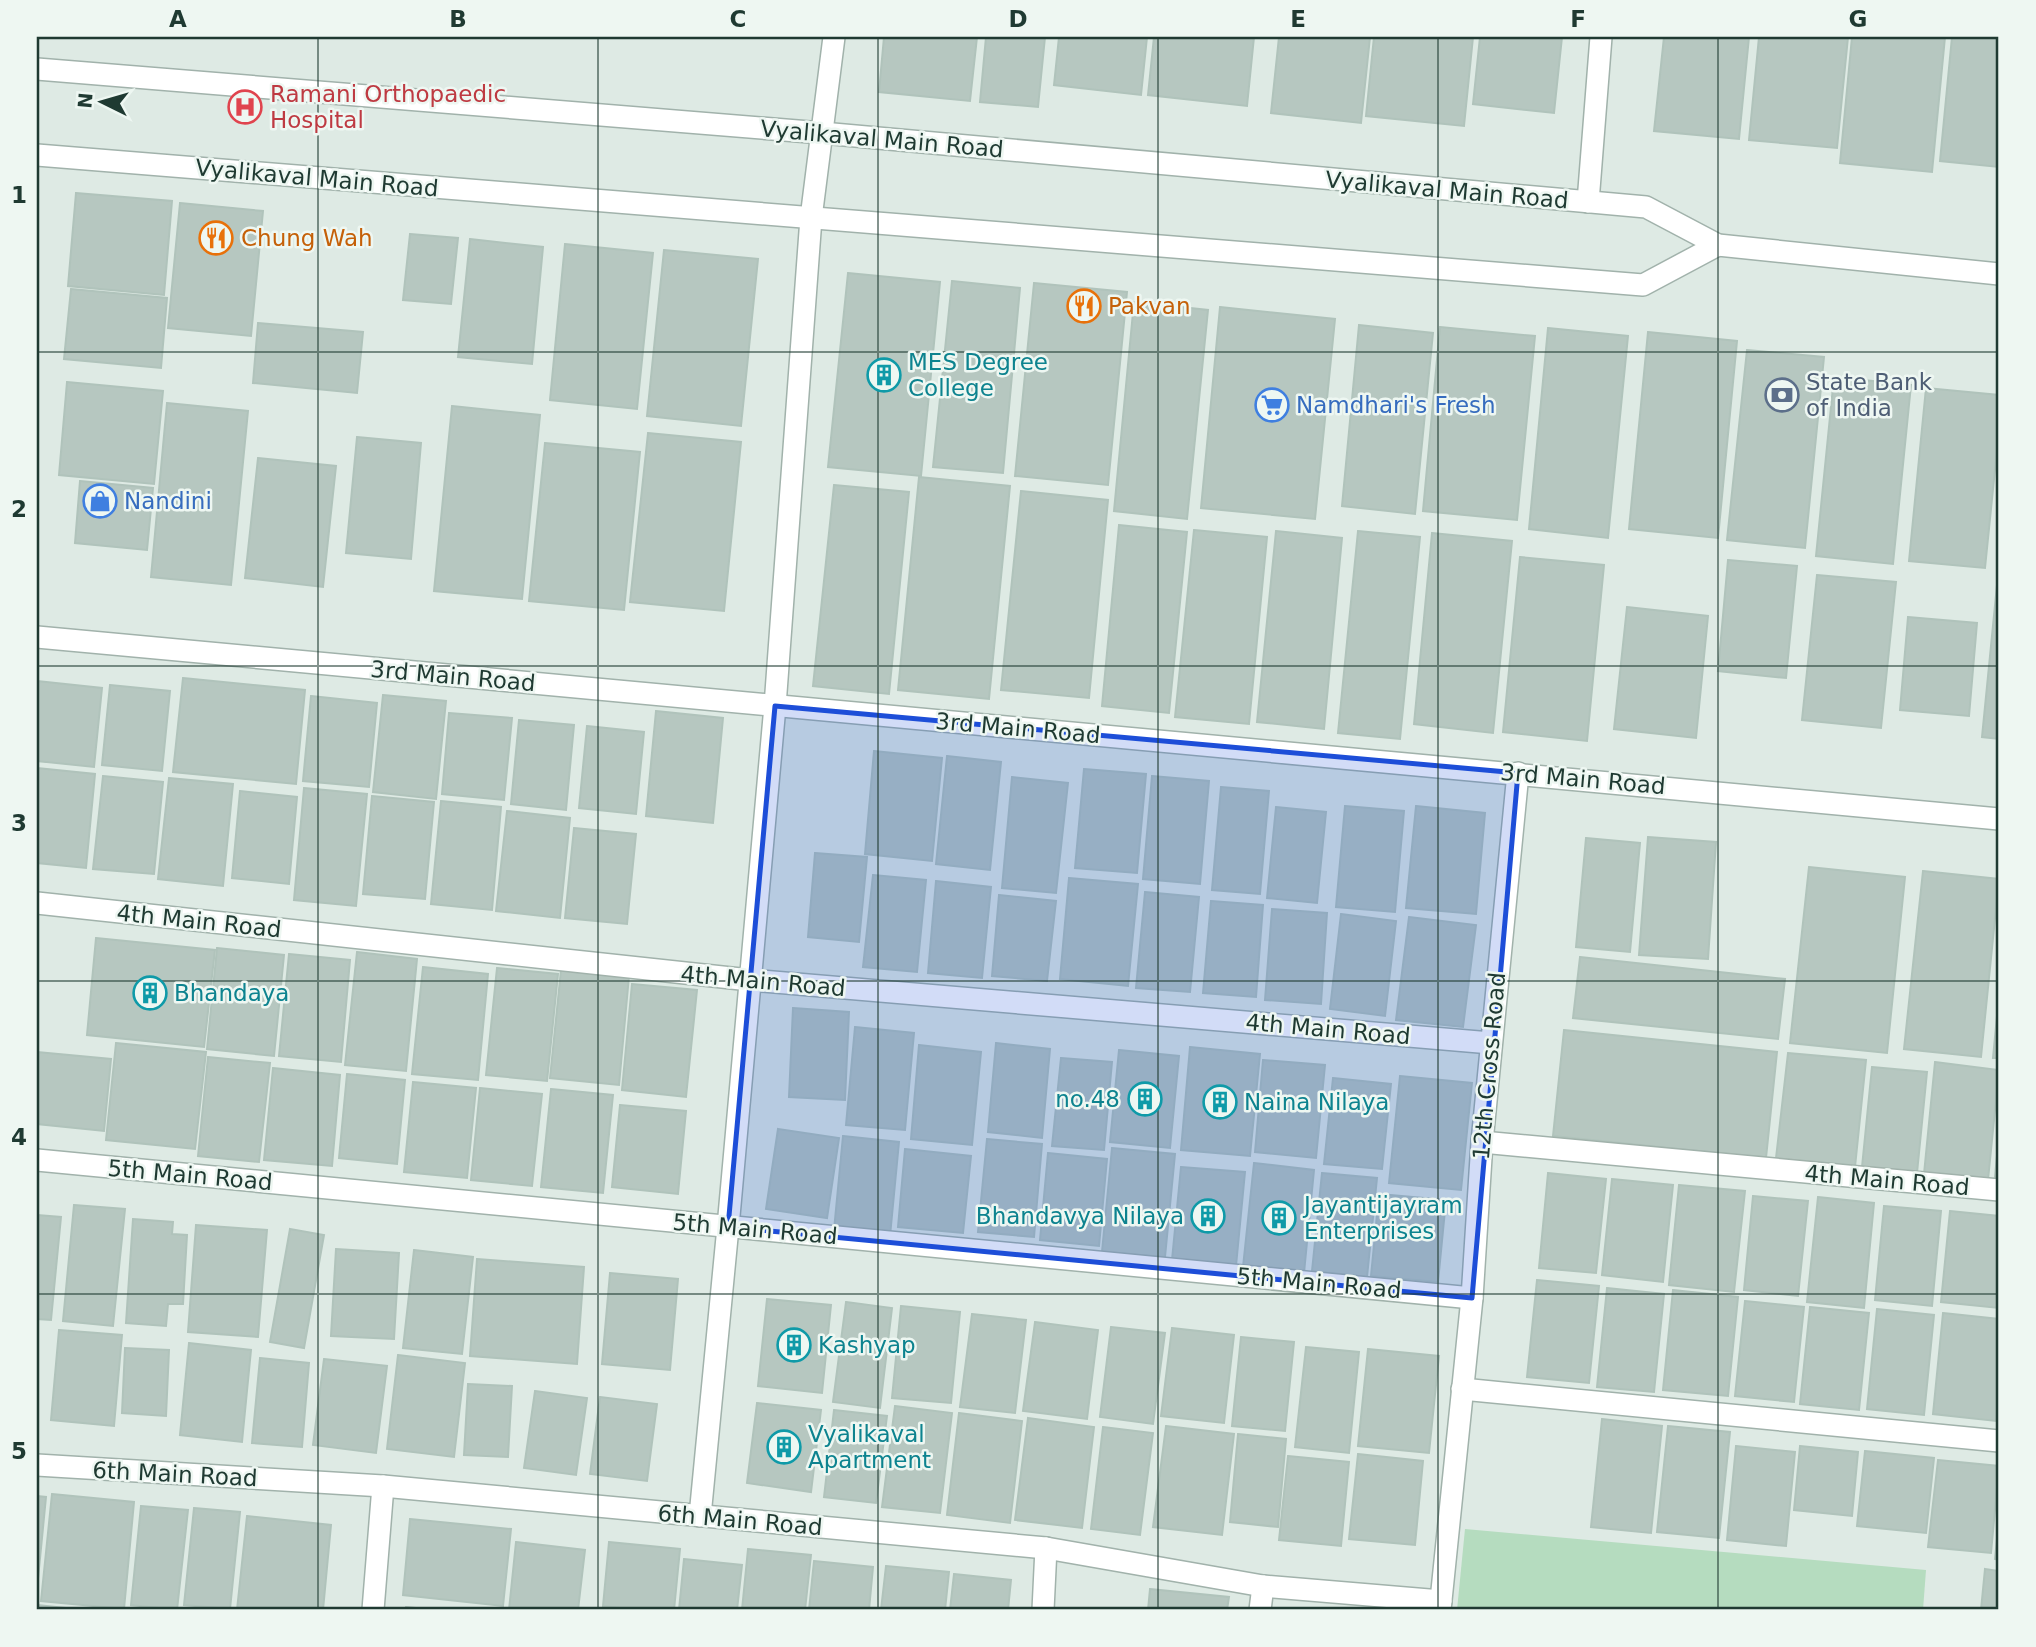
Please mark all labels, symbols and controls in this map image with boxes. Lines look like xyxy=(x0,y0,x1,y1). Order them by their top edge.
text: A xyxy=(169,6,187,32)
text: B xyxy=(449,6,467,32)
text: C xyxy=(730,6,746,32)
text: D xyxy=(1008,6,1028,32)
text: E xyxy=(1290,6,1306,32)
text: F xyxy=(1570,6,1586,32)
text: G xyxy=(1849,6,1867,32)
north arrow xyxy=(66,66,136,136)
place label: Ramani Orthopaedic Hospital xyxy=(270,81,506,133)
hospital icon: Ramani Orthopaedic Hospital xyxy=(226,88,264,126)
text: N xyxy=(73,92,97,109)
street label: Vyalikaval Main Road xyxy=(759,115,1005,163)
street label: Vyalikaval Main Road xyxy=(194,154,440,202)
street label: Vyalikaval Main Road xyxy=(1324,166,1570,214)
text: 1 xyxy=(11,182,27,208)
restaurant icon: Chung Wah xyxy=(197,219,235,257)
place label: Chung Wah xyxy=(241,225,373,251)
restaurant icon: Pakvan xyxy=(1065,287,1103,325)
place label: Pakvan xyxy=(1108,293,1191,319)
place label: MES Degree College xyxy=(908,349,1048,401)
building icon: MES Degree College xyxy=(865,356,903,394)
place label: State Bank of India xyxy=(1806,369,1933,421)
bank icon: State Bank of India xyxy=(1763,376,1801,414)
supermarket icon: Namdhari's Fresh xyxy=(1253,386,1291,424)
place label: Namdhari's Fresh xyxy=(1296,392,1496,418)
shop icon: Nandini xyxy=(81,482,119,520)
place label: Nandini xyxy=(124,488,212,514)
text: 2 xyxy=(11,496,27,522)
street label: 3rd Main Road xyxy=(369,656,537,696)
street label: 3rd Main Road xyxy=(934,708,1102,748)
street label: 3rd Main Road xyxy=(1499,759,1667,799)
text: 3 xyxy=(11,810,27,836)
street label: 4th Main Road xyxy=(115,899,283,943)
street label: 4th Main Road xyxy=(679,961,847,1001)
street label: 12th Cross Road xyxy=(1468,971,1510,1161)
building icon: Bhandaya xyxy=(131,974,169,1012)
place label: Bhandaya xyxy=(174,980,289,1006)
street label: 4th Main Road xyxy=(1244,1009,1412,1049)
building icon: no.48 xyxy=(1126,1080,1164,1118)
building icon: Naina Nilaya xyxy=(1201,1083,1239,1121)
place label: no.48 xyxy=(1055,1086,1120,1112)
place label: Naina Nilaya xyxy=(1244,1089,1389,1115)
text: 4 xyxy=(11,1124,27,1150)
street label: 5th Main Road xyxy=(106,1155,274,1195)
street label: 4th Main Road xyxy=(1803,1160,1971,1200)
place label: Jayantijayram Enterprises xyxy=(1302,1192,1463,1244)
building icon: Bhandavya Nilaya xyxy=(1189,1197,1227,1235)
building icon: Jayantijayram Enterprises xyxy=(1260,1199,1298,1237)
place label: Bhandavya Nilaya xyxy=(976,1203,1184,1229)
street label: 5th Main Road xyxy=(671,1209,839,1249)
street label: 5th Main Road xyxy=(1235,1263,1403,1303)
building icon: Kashyap xyxy=(775,1326,813,1364)
place label: Kashyap xyxy=(818,1332,916,1358)
place label: Vyalikaval Apartment xyxy=(808,1421,931,1473)
building icon: Vyalikaval Apartment xyxy=(765,1428,803,1466)
text: 5 xyxy=(11,1438,27,1464)
street label: 6th Main Road xyxy=(92,1457,258,1491)
street label: 6th Main Road xyxy=(656,1500,824,1540)

